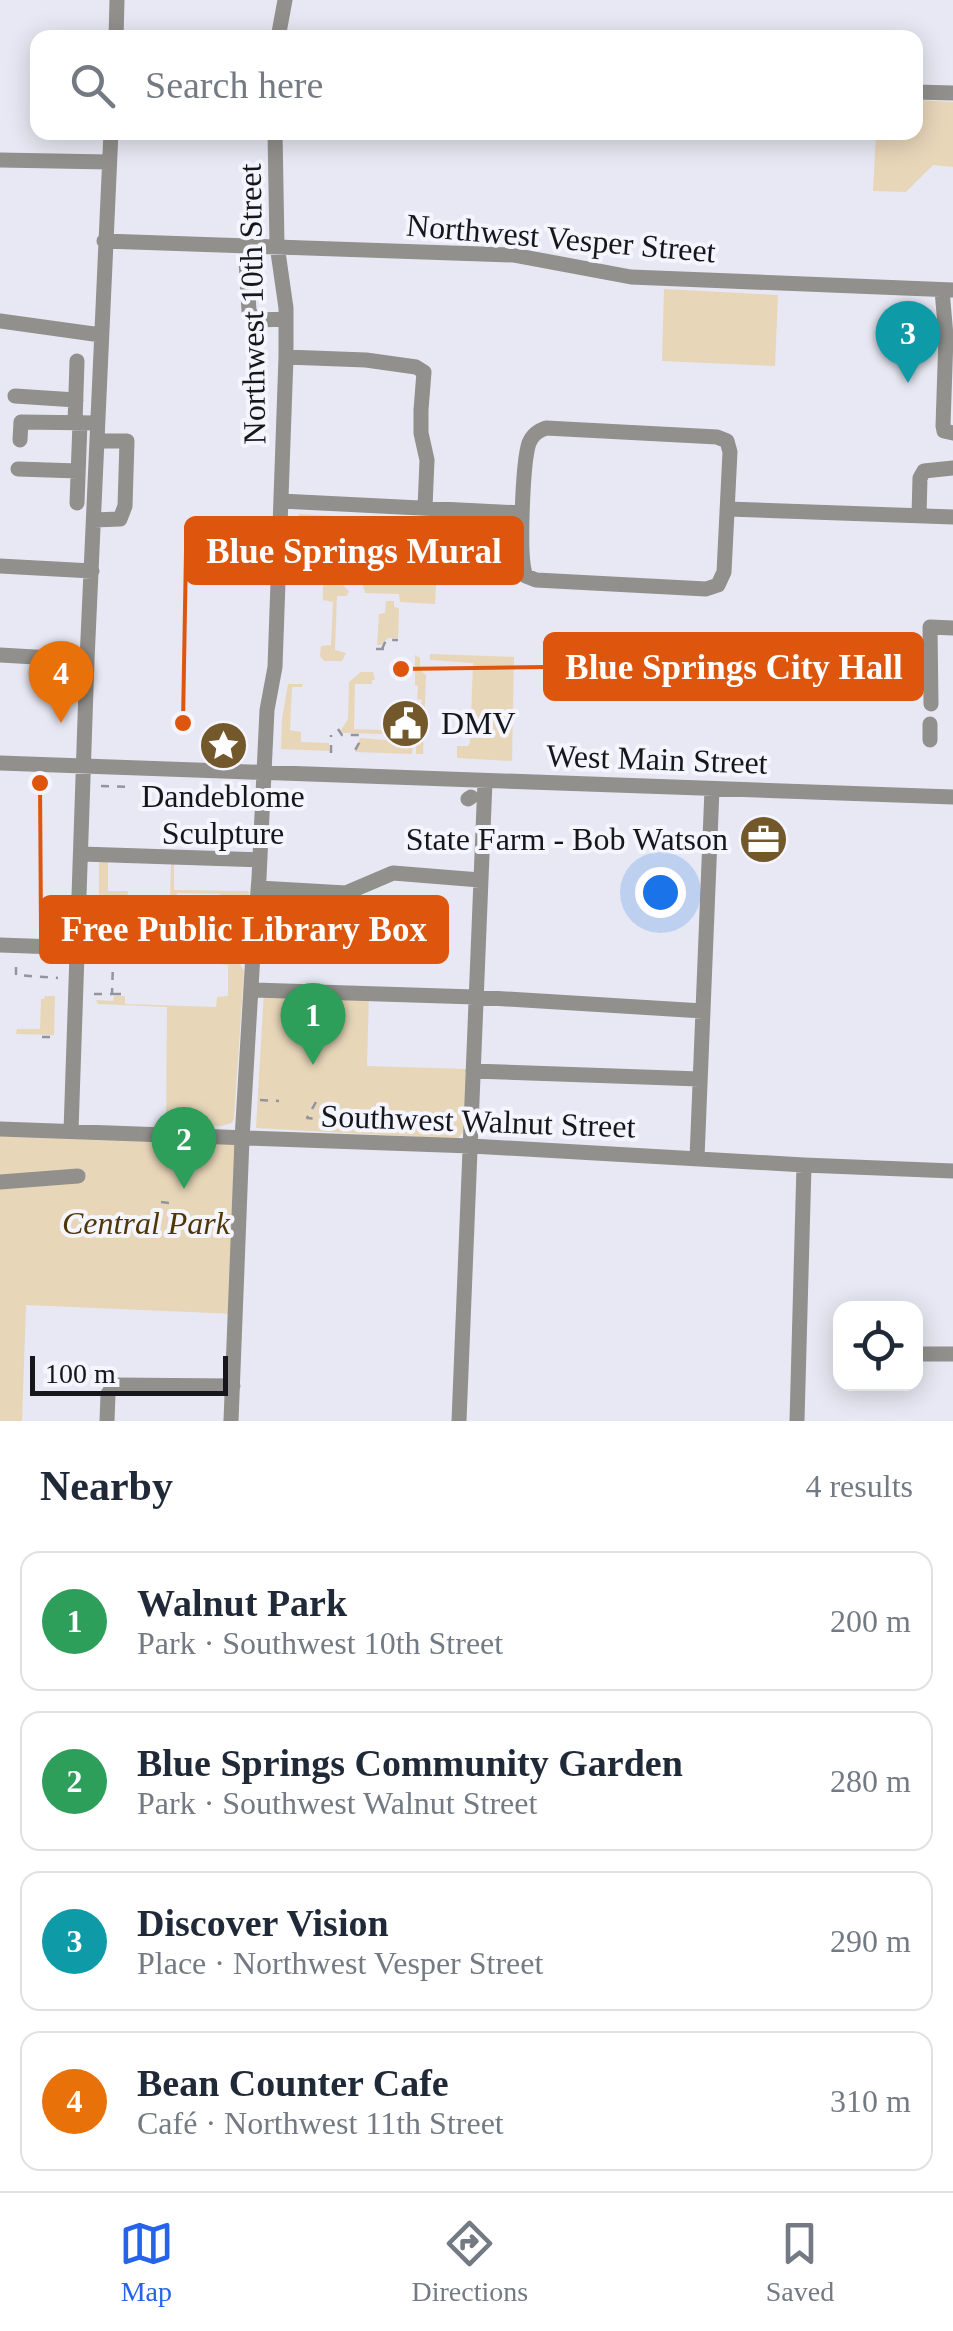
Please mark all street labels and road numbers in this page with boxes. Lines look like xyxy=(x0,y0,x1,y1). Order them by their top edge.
street label: Northwest 10th Street xyxy=(232,163,272,445)
street label: Northwest Vesper Street xyxy=(405,207,717,269)
street label: West Main Street xyxy=(546,737,768,781)
street label: Southwest Walnut Street xyxy=(320,1098,636,1144)

